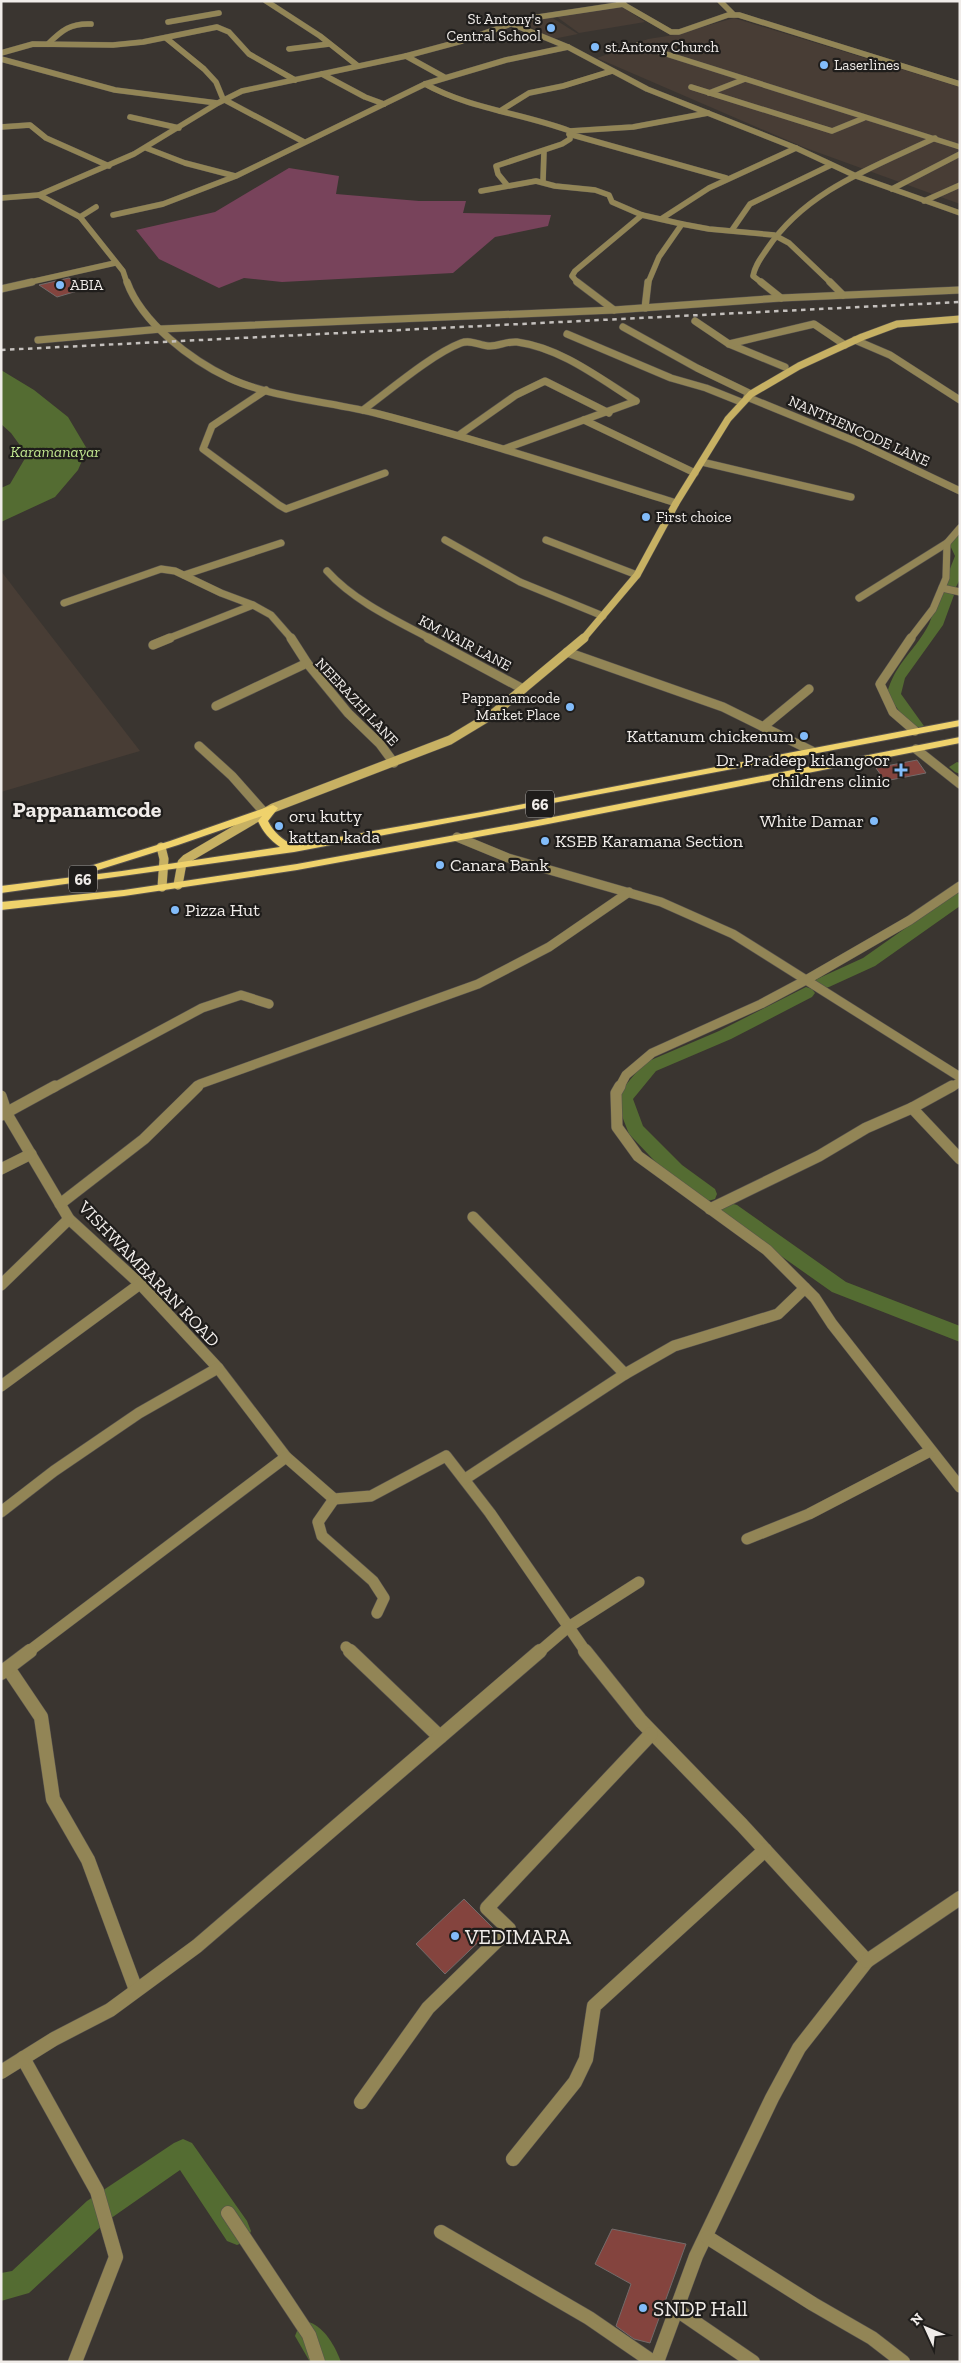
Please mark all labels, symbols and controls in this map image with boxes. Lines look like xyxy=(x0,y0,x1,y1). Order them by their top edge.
place label: St Antony's Central School xyxy=(446,10,541,45)
marker: St Antony's Central School xyxy=(545,22,557,34)
place label: st.Antony Church xyxy=(605,38,720,56)
marker: st.Antony Church xyxy=(589,41,601,53)
place label: Laserlines xyxy=(834,56,900,74)
marker: Laserlines xyxy=(818,59,830,71)
place label: ABIA xyxy=(70,276,104,294)
marker: ABIA xyxy=(54,279,66,291)
street label: NANTHENCODE LANE xyxy=(786,392,933,470)
water label: Karamanayar xyxy=(10,442,100,461)
place label: First choice xyxy=(656,508,732,526)
marker: First choice xyxy=(640,511,652,523)
street label: KM NAIR LANE xyxy=(416,611,514,675)
street label: NEERAZHI LANE xyxy=(312,654,402,750)
place label: Pappanamcode Market Place xyxy=(462,689,560,724)
marker: Pappanamcode Market Place xyxy=(564,701,576,713)
place label: Kattanum chickenum xyxy=(626,725,794,747)
marker: Kattanum chickenum xyxy=(798,730,810,742)
place label: Dr. Pradeep kidangoor childrens clinic xyxy=(716,749,890,792)
marker: Dr. Pradeep kidangoor childrens clinic xyxy=(894,763,908,777)
road number: 66 xyxy=(526,791,554,818)
district label: Pappanamcode xyxy=(13,796,162,823)
place label: oru kutty kattan kada xyxy=(289,805,380,848)
place label: White Damar xyxy=(760,810,864,832)
marker: White Damar xyxy=(868,815,880,827)
marker: oru kutty kattan kada xyxy=(273,820,285,832)
place label: KSEB Karamana Section xyxy=(555,830,744,852)
marker: KSEB Karamana Section xyxy=(539,835,551,847)
place label: Canara Bank xyxy=(450,854,550,876)
marker: Canara Bank xyxy=(434,859,446,871)
road number: 66 xyxy=(69,866,97,892)
place label: Pizza Hut xyxy=(185,899,260,921)
marker: Pizza Hut xyxy=(169,904,181,916)
street label: VISHWAMBARAN ROAD xyxy=(73,1196,224,1351)
place label: VEDIMARA xyxy=(464,1924,571,1949)
marker: VEDIMARA xyxy=(449,1930,461,1942)
place label: SNDP Hall xyxy=(653,2296,748,2321)
marker: SNDP Hall xyxy=(637,2302,649,2314)
north arrow xyxy=(901,2303,951,2353)
text: N xyxy=(907,2309,927,2329)

